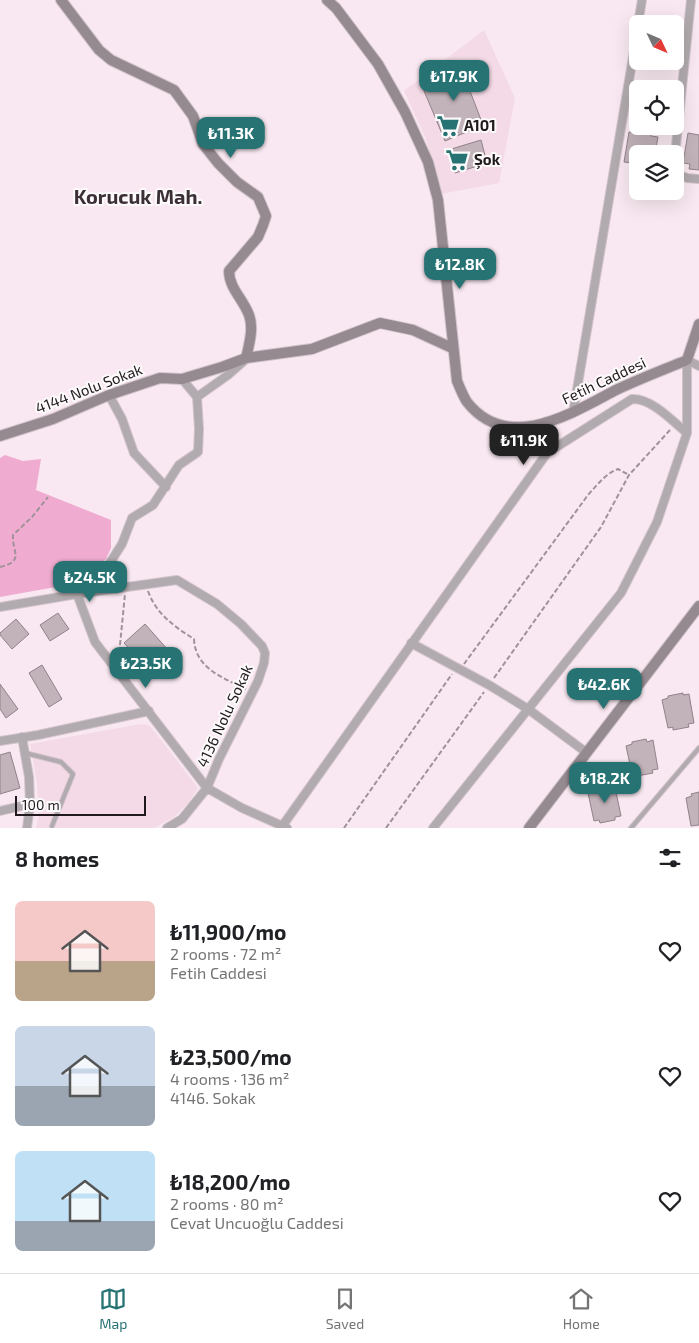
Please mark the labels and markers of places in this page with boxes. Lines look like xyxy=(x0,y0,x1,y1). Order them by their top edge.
pin: ₺17.9K xyxy=(413,59,495,102)
supermarket icon: A101 xyxy=(435,113,461,139)
pin: ₺11.3K xyxy=(190,116,272,159)
place label: A101 xyxy=(464,116,496,134)
supermarket icon: Şok xyxy=(444,147,470,173)
place label: Şok xyxy=(474,150,501,170)
pin: ₺12.8K xyxy=(419,248,501,290)
pin: ₺11.9K xyxy=(483,424,565,466)
pin: ₺24.5K xyxy=(49,560,131,603)
pin: ₺23.5K xyxy=(105,646,187,689)
pin: ₺42.6K xyxy=(563,668,645,710)
pin: ₺18.2K xyxy=(564,762,646,804)

